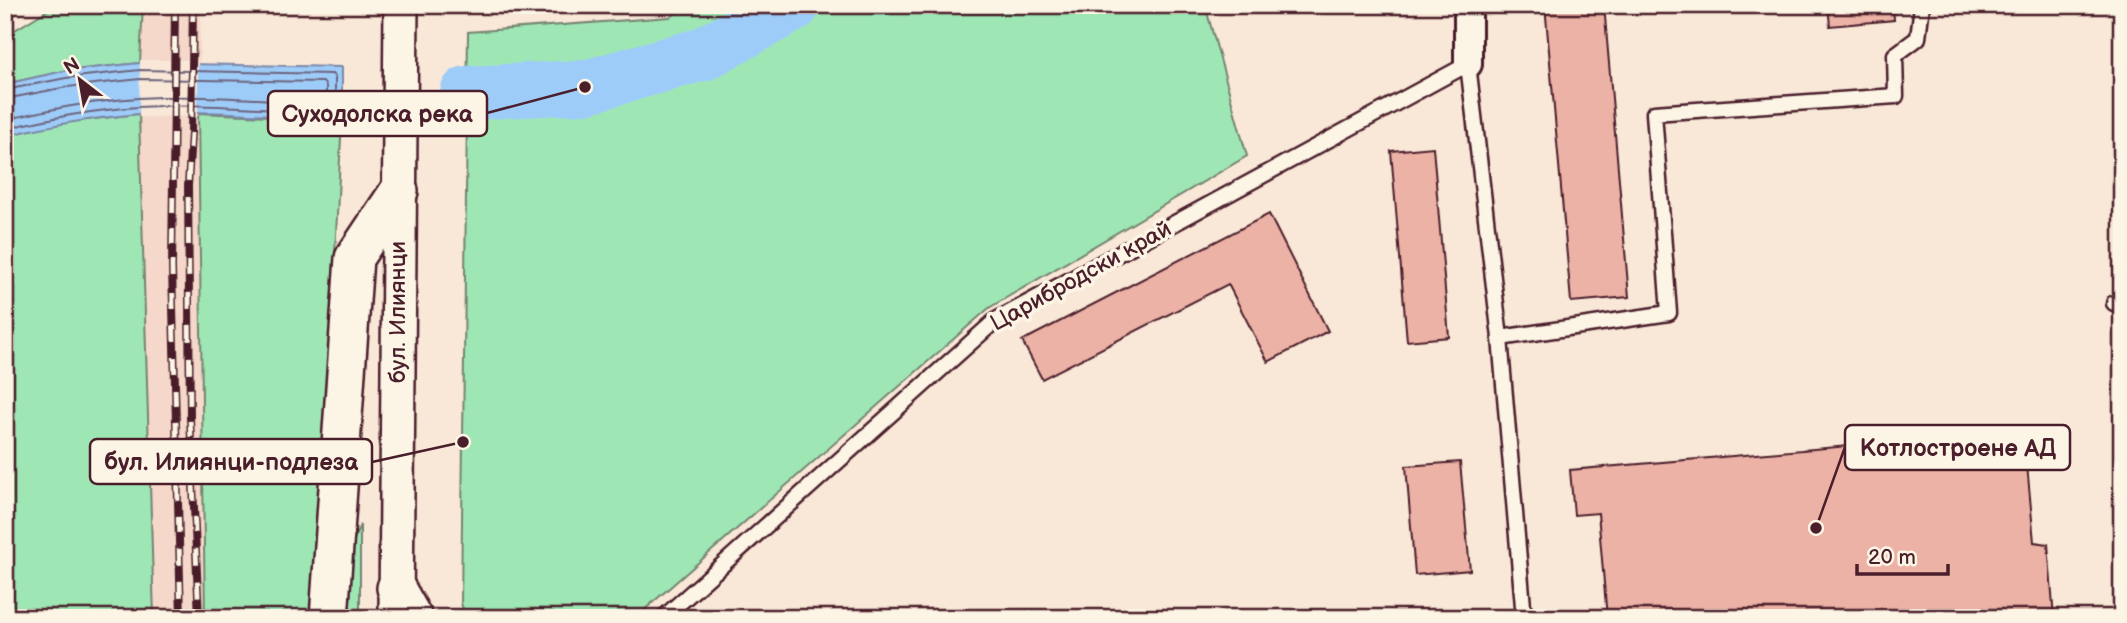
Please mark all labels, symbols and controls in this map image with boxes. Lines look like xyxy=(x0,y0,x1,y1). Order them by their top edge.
north arrow xyxy=(46,46,116,116)
text: N xyxy=(60,53,84,80)
callout: Суходолска река xyxy=(268,91,487,136)
text: Суходолска река xyxy=(281,100,474,129)
street label: Царибродски край xyxy=(986,215,1176,337)
street label: бул. Илиянци xyxy=(384,241,412,383)
callout: Котлостроене АД xyxy=(1845,425,2070,470)
text: Котлостроене АД xyxy=(1860,434,2056,463)
callout: бул. Илиянци-подлеза xyxy=(90,439,372,484)
text: бул. Илиянци-подлеза xyxy=(104,448,359,477)
scale bar xyxy=(1857,532,1948,576)
text: 20 m xyxy=(1868,545,1916,570)

